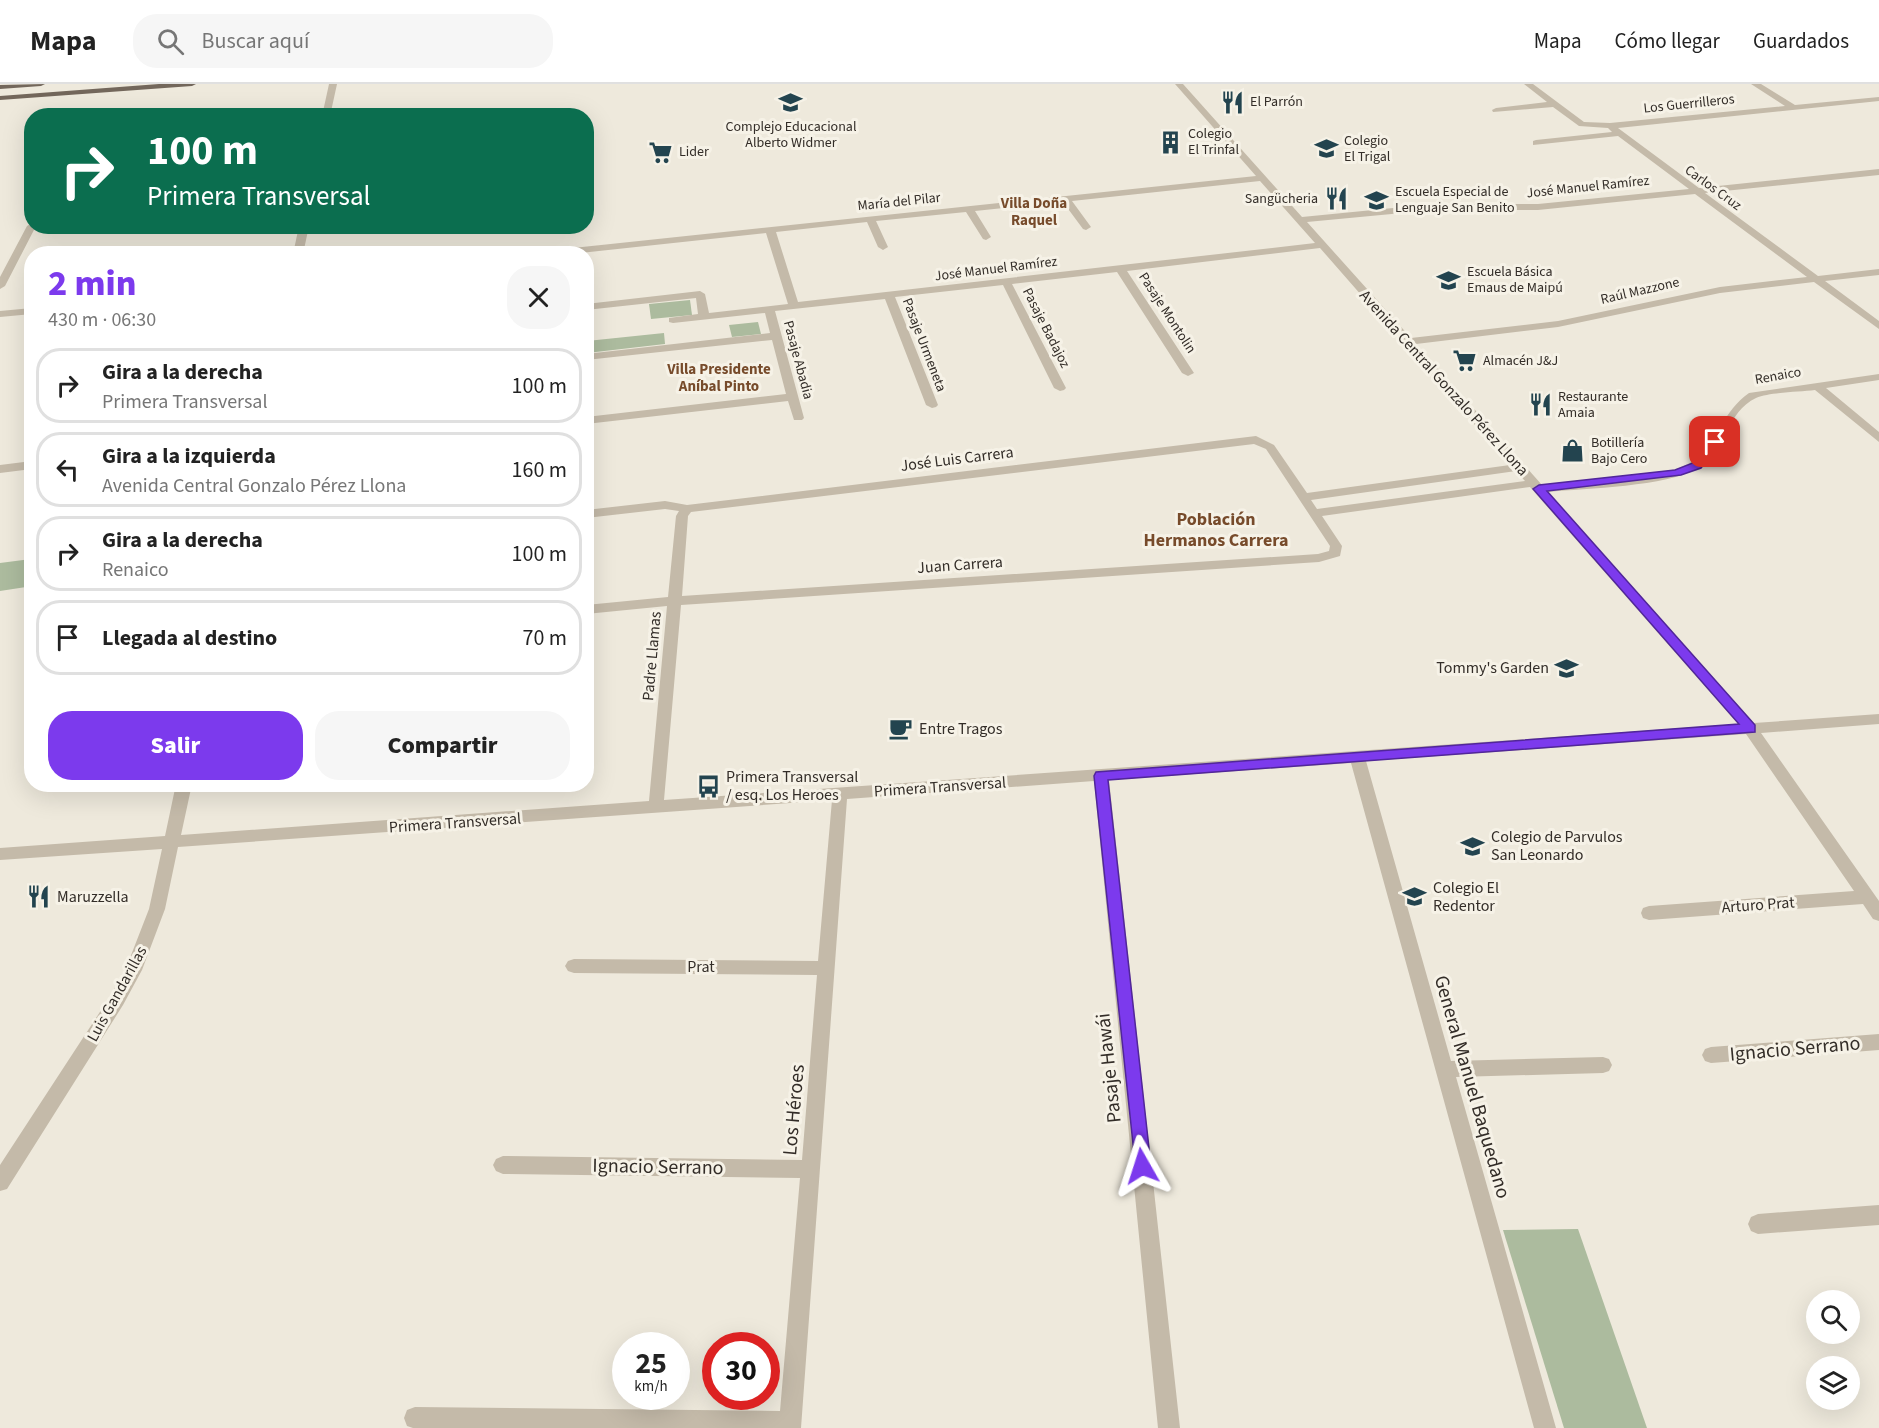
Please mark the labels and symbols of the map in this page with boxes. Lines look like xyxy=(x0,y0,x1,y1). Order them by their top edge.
restaurant icon: El Parrón xyxy=(1219,89,1245,115)
street label: Los Guerrilleros xyxy=(1642,89,1736,119)
school or university icon: Complejo Educacional Alberto Widmer xyxy=(778,90,804,116)
place label: El Parrón xyxy=(1250,92,1303,112)
place label: Complejo Educacional Alberto Widmer xyxy=(726,117,857,153)
place label: Colegio El Trinfal xyxy=(1188,124,1239,160)
building icon: Colegio El Trinfal xyxy=(1157,129,1183,155)
place label: Colegio El Trigal xyxy=(1344,131,1391,167)
school or university icon: Colegio El Trigal xyxy=(1313,136,1339,162)
supermarket icon: Lider xyxy=(648,139,674,165)
place label: Lider xyxy=(679,142,709,162)
street label: Carlos Cruz xyxy=(1680,160,1746,216)
street label: José Manuel Ramírez xyxy=(1526,171,1650,203)
place label: Escuela Especial de Lenguaje San Benito xyxy=(1395,182,1515,218)
restaurant icon: Sangücheria xyxy=(1323,186,1349,212)
school or university icon: Escuela Especial de Lenguaje San Benito xyxy=(1364,187,1390,213)
street label: María del Pilar xyxy=(857,188,942,216)
place label: Sangücheria xyxy=(1245,189,1318,209)
district label: Villa Doña Raquel xyxy=(1000,193,1067,231)
street label: José Manuel Ramírez xyxy=(934,252,1058,286)
place label: Escuela Básica Emaus de Maipú xyxy=(1467,262,1563,298)
school or university icon: Escuela Básica Emaus de Maipú xyxy=(1436,267,1462,293)
street label: Pasaje Montolin xyxy=(1133,269,1201,357)
street label: Raúl Mazzone xyxy=(1599,272,1681,310)
street label: Pasaje Badajoz xyxy=(1017,284,1075,372)
street label: Avenida Central Gonzalo Pérez Llona xyxy=(1354,285,1534,481)
street label: Pasaje Urmeneta xyxy=(897,295,951,395)
street label: Pasaje Abadia xyxy=(778,318,818,402)
supermarket icon: Almacén J&J xyxy=(1452,348,1478,374)
place label: Almacén J&J xyxy=(1483,351,1558,371)
district label: Villa Presidente Aníbal Pinto xyxy=(666,359,771,397)
street label: Renaico xyxy=(1753,362,1803,390)
place label: Restaurante Amaia xyxy=(1558,387,1628,423)
restaurant icon: Restaurante Amaia xyxy=(1527,392,1553,418)
pin xyxy=(1689,416,1740,467)
place label: Botillería Bajo Cero xyxy=(1591,433,1647,469)
shop icon: Botillería Bajo Cero xyxy=(1560,438,1586,464)
street label: José Luis Carrera xyxy=(899,441,1015,477)
district label: Población Hermanos Carrera xyxy=(1144,507,1288,553)
street label: Juan Carrera xyxy=(916,551,1004,579)
street label: Padre Llamas xyxy=(637,610,667,702)
school or university icon: Tommy's Garden xyxy=(1554,655,1580,681)
place label: Tommy's Garden xyxy=(1436,657,1549,679)
cafe icon: Entre Tragos xyxy=(888,716,914,742)
place label: Entre Tragos xyxy=(919,718,1003,740)
place label: Primera Transversal / esq. Los Heroes xyxy=(726,766,858,806)
street label: Primera Transversal xyxy=(873,771,1007,803)
bus stop icon: Primera Transversal / esq. Los Heroes xyxy=(695,773,721,799)
street label: Primera Transversal xyxy=(388,807,522,839)
place label: Colegio de Parvulos San Leonardo xyxy=(1491,826,1623,866)
school or university icon: Colegio de Parvulos San Leonardo xyxy=(1460,833,1486,859)
place label: Colegio El Redentor xyxy=(1433,877,1499,917)
restaurant icon: Maruzzella xyxy=(26,884,52,910)
school or university icon: Colegio El Redentor xyxy=(1402,884,1428,910)
place label: Maruzzella xyxy=(57,886,129,908)
street label: Arturo Prat xyxy=(1721,891,1796,919)
street label: Luis Gandarillas xyxy=(82,942,153,1046)
street label: Prat xyxy=(687,956,715,978)
street label: General Manuel Baquedano xyxy=(1427,972,1517,1202)
street label: Pasaje Hawái xyxy=(1089,1012,1129,1124)
street label: Ignacio Serrano xyxy=(1728,1029,1862,1069)
street label: Los Héroes xyxy=(776,1063,812,1157)
position arrow xyxy=(1110,1134,1174,1198)
street label: Ignacio Serrano xyxy=(592,1152,724,1182)
speed limit sign: 30 xyxy=(702,1332,780,1410)

